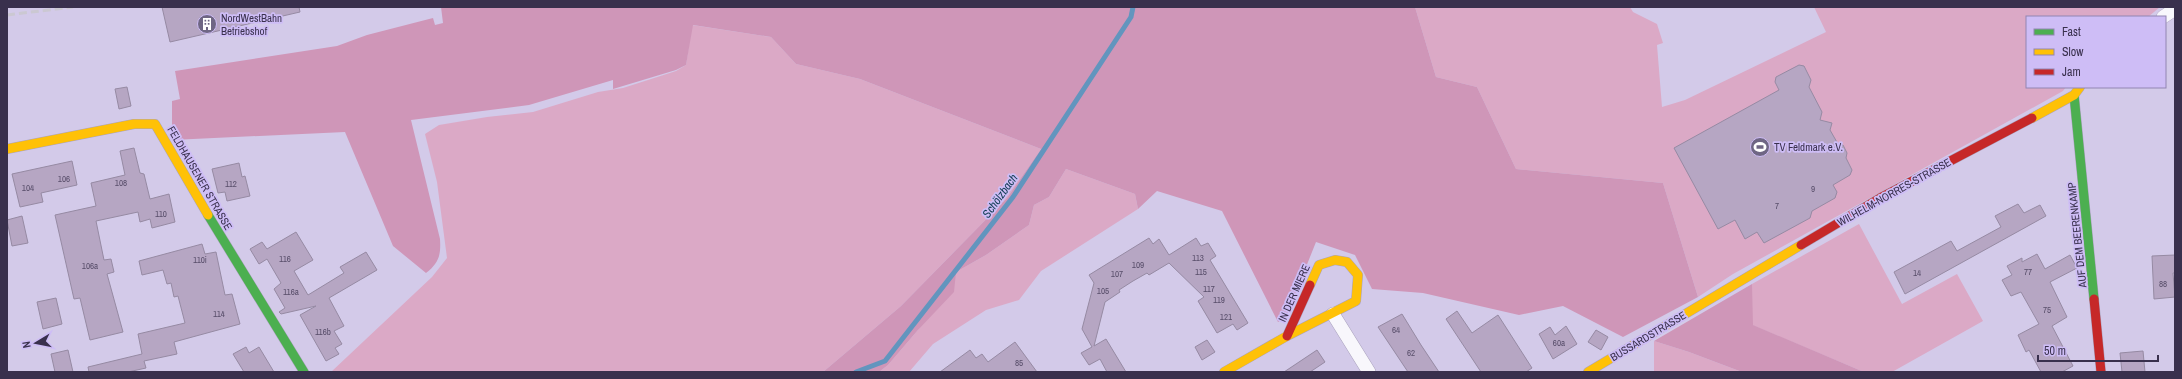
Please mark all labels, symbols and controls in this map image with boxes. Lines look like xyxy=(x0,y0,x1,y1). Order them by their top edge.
place label: NordWestBahn Betriebshof xyxy=(221,11,282,38)
building icon: NordWestBahn Betriebshof xyxy=(196,13,218,35)
legend xyxy=(2026,16,2166,88)
text: Fast xyxy=(2062,24,2081,40)
text: Slow xyxy=(2062,44,2084,60)
text: Jam xyxy=(2062,64,2081,80)
street label: FELDHAUSENER STRASSE xyxy=(164,123,236,233)
sports icon: TV Feldmark e.V. xyxy=(1749,136,1771,158)
place label: TV Feldmark e.V. xyxy=(1774,140,1843,154)
street label: WILHELM-NORRES-STRASSE xyxy=(1835,155,1953,229)
water label: Schölzbach xyxy=(979,171,1021,221)
house number: 106 xyxy=(58,173,70,185)
house number: 108 xyxy=(115,177,127,189)
house number: 112 xyxy=(225,178,237,190)
house number: 104 xyxy=(22,182,34,194)
street label: AUF DEM BEERENKAMP xyxy=(2065,182,2090,289)
house number: 9 xyxy=(1811,183,1815,195)
house number: 7 xyxy=(1775,200,1779,212)
house number: 110 xyxy=(155,208,167,220)
house number: 113 xyxy=(1192,252,1204,264)
house number: 116 xyxy=(279,253,291,265)
house number: 110i xyxy=(193,254,207,266)
house number: 109 xyxy=(1132,259,1144,271)
house number: 106a xyxy=(82,260,98,272)
street label: IN DER MIERE xyxy=(1275,262,1313,324)
house number: 115 xyxy=(1195,266,1207,278)
house number: 77 xyxy=(2024,266,2032,278)
house number: 14 xyxy=(1913,267,1921,279)
house number: 107 xyxy=(1111,268,1123,280)
house number: 88 xyxy=(2159,278,2167,290)
house number: 117 xyxy=(1203,283,1215,295)
house number: 105 xyxy=(1097,285,1109,297)
house number: 116a xyxy=(283,286,299,298)
house number: 119 xyxy=(1213,294,1225,306)
house number: 75 xyxy=(2043,304,2051,316)
house number: 114 xyxy=(213,308,225,320)
street label: BUSSARDSTRASSE xyxy=(1608,308,1688,364)
house number: 121 xyxy=(1220,311,1232,323)
north arrow xyxy=(16,323,56,363)
house number: 64 xyxy=(1392,324,1400,336)
house number: 116b xyxy=(315,326,331,338)
house number: 60a xyxy=(1553,337,1565,349)
scale bar xyxy=(2038,337,2158,363)
text: N xyxy=(19,340,34,349)
text: 50 m xyxy=(2044,343,2066,359)
house number: 62 xyxy=(1407,347,1415,359)
house number: 85 xyxy=(1015,357,1023,369)

